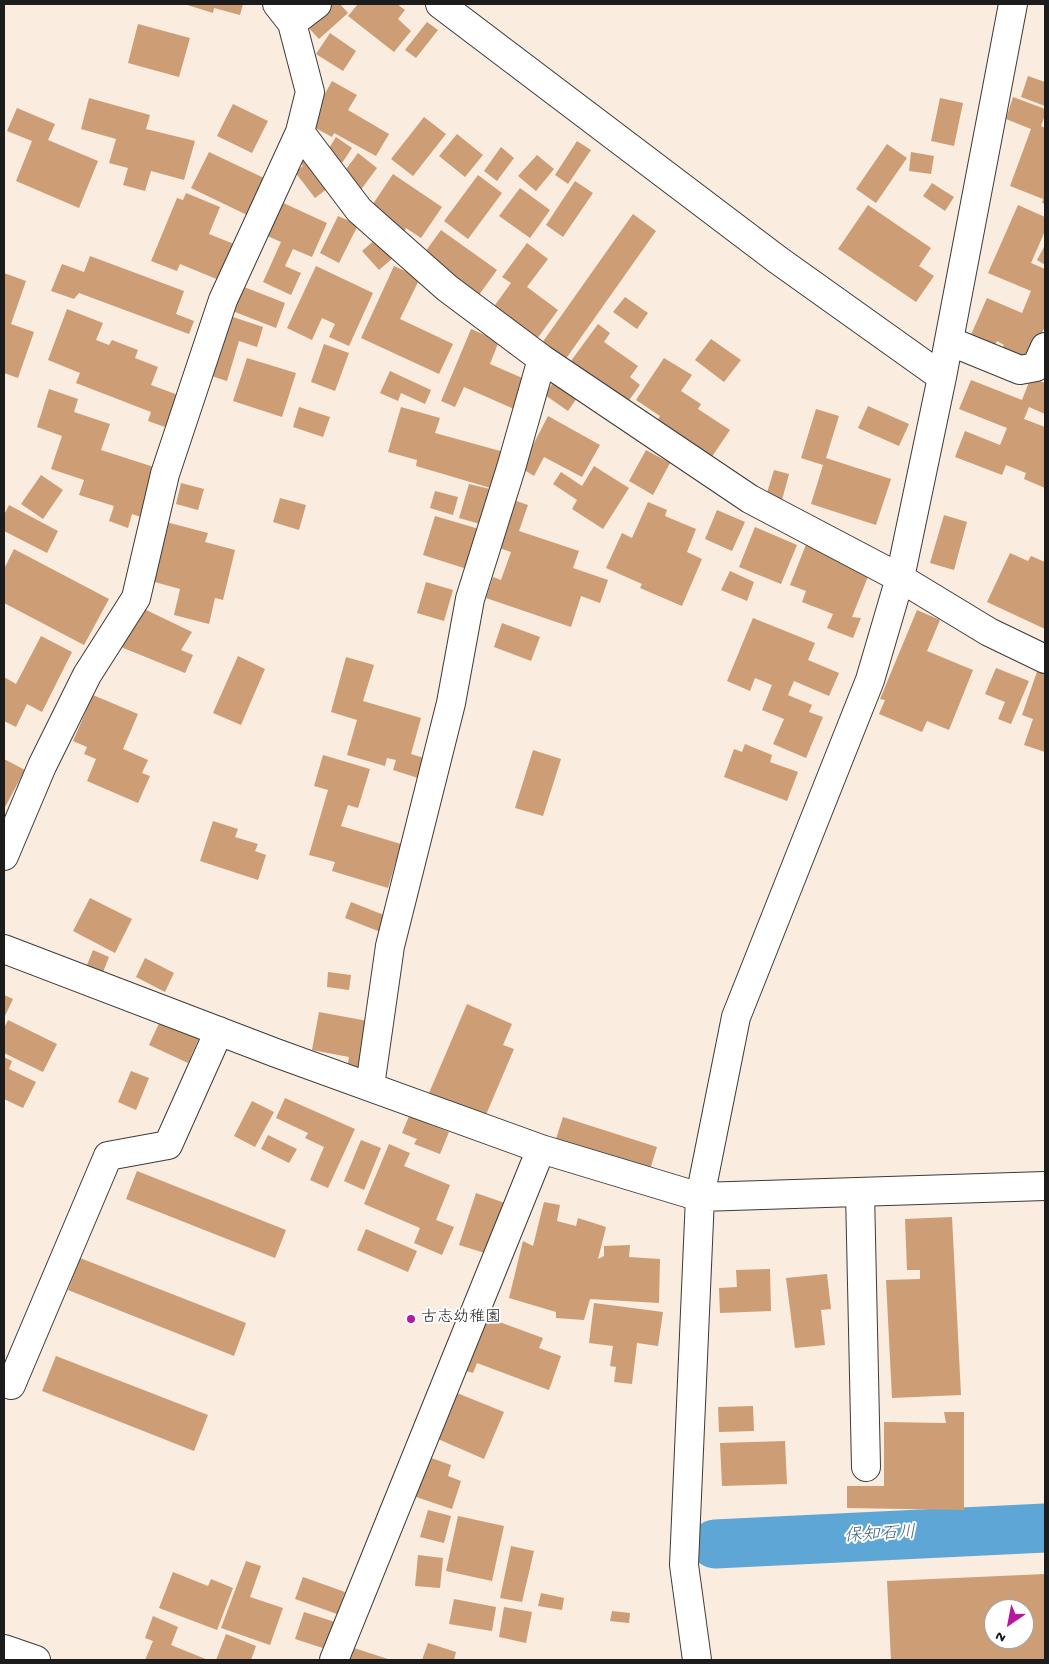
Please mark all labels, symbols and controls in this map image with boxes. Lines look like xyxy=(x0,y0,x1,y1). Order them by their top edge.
place label: 古志幼稚園 xyxy=(421,1309,501,1329)
marker: 古志幼稚園 xyxy=(405,1313,417,1325)
water label: 保知石川 xyxy=(843,1523,917,1549)
north arrow xyxy=(984,1599,1034,1649)
text: N xyxy=(993,1627,1010,1646)

